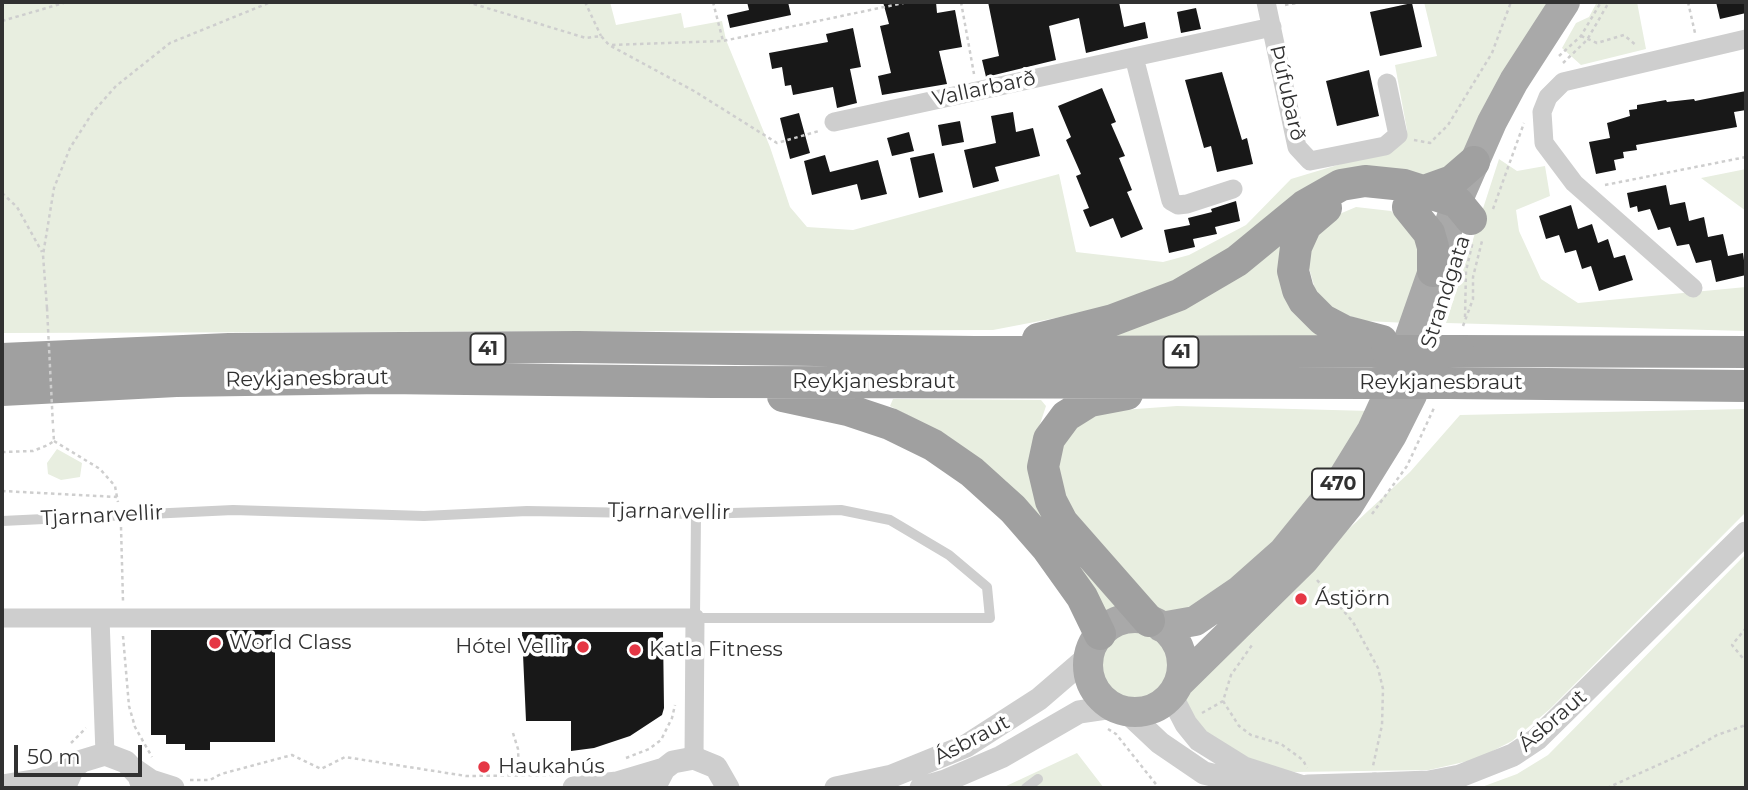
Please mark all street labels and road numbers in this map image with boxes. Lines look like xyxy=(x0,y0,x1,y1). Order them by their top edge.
street label: Þúfubarð xyxy=(1264,43,1310,143)
street label: Vallarbarð xyxy=(930,66,1038,112)
street label: Strandgata xyxy=(1416,232,1476,352)
road number: 41 xyxy=(470,334,505,364)
road number: 41 xyxy=(1164,336,1198,368)
street label: Reykjanesbraut xyxy=(225,365,389,393)
street label: Reykjanesbraut xyxy=(792,369,956,395)
street label: Reykjanesbraut xyxy=(1359,370,1523,396)
road number: 470 xyxy=(1312,468,1364,499)
street label: Tjarnarvellir xyxy=(608,498,730,526)
street label: Tjarnarvellir xyxy=(40,500,164,532)
street label: Ásbraut xyxy=(1514,685,1592,757)
street label: Ásbraut xyxy=(930,710,1014,770)

